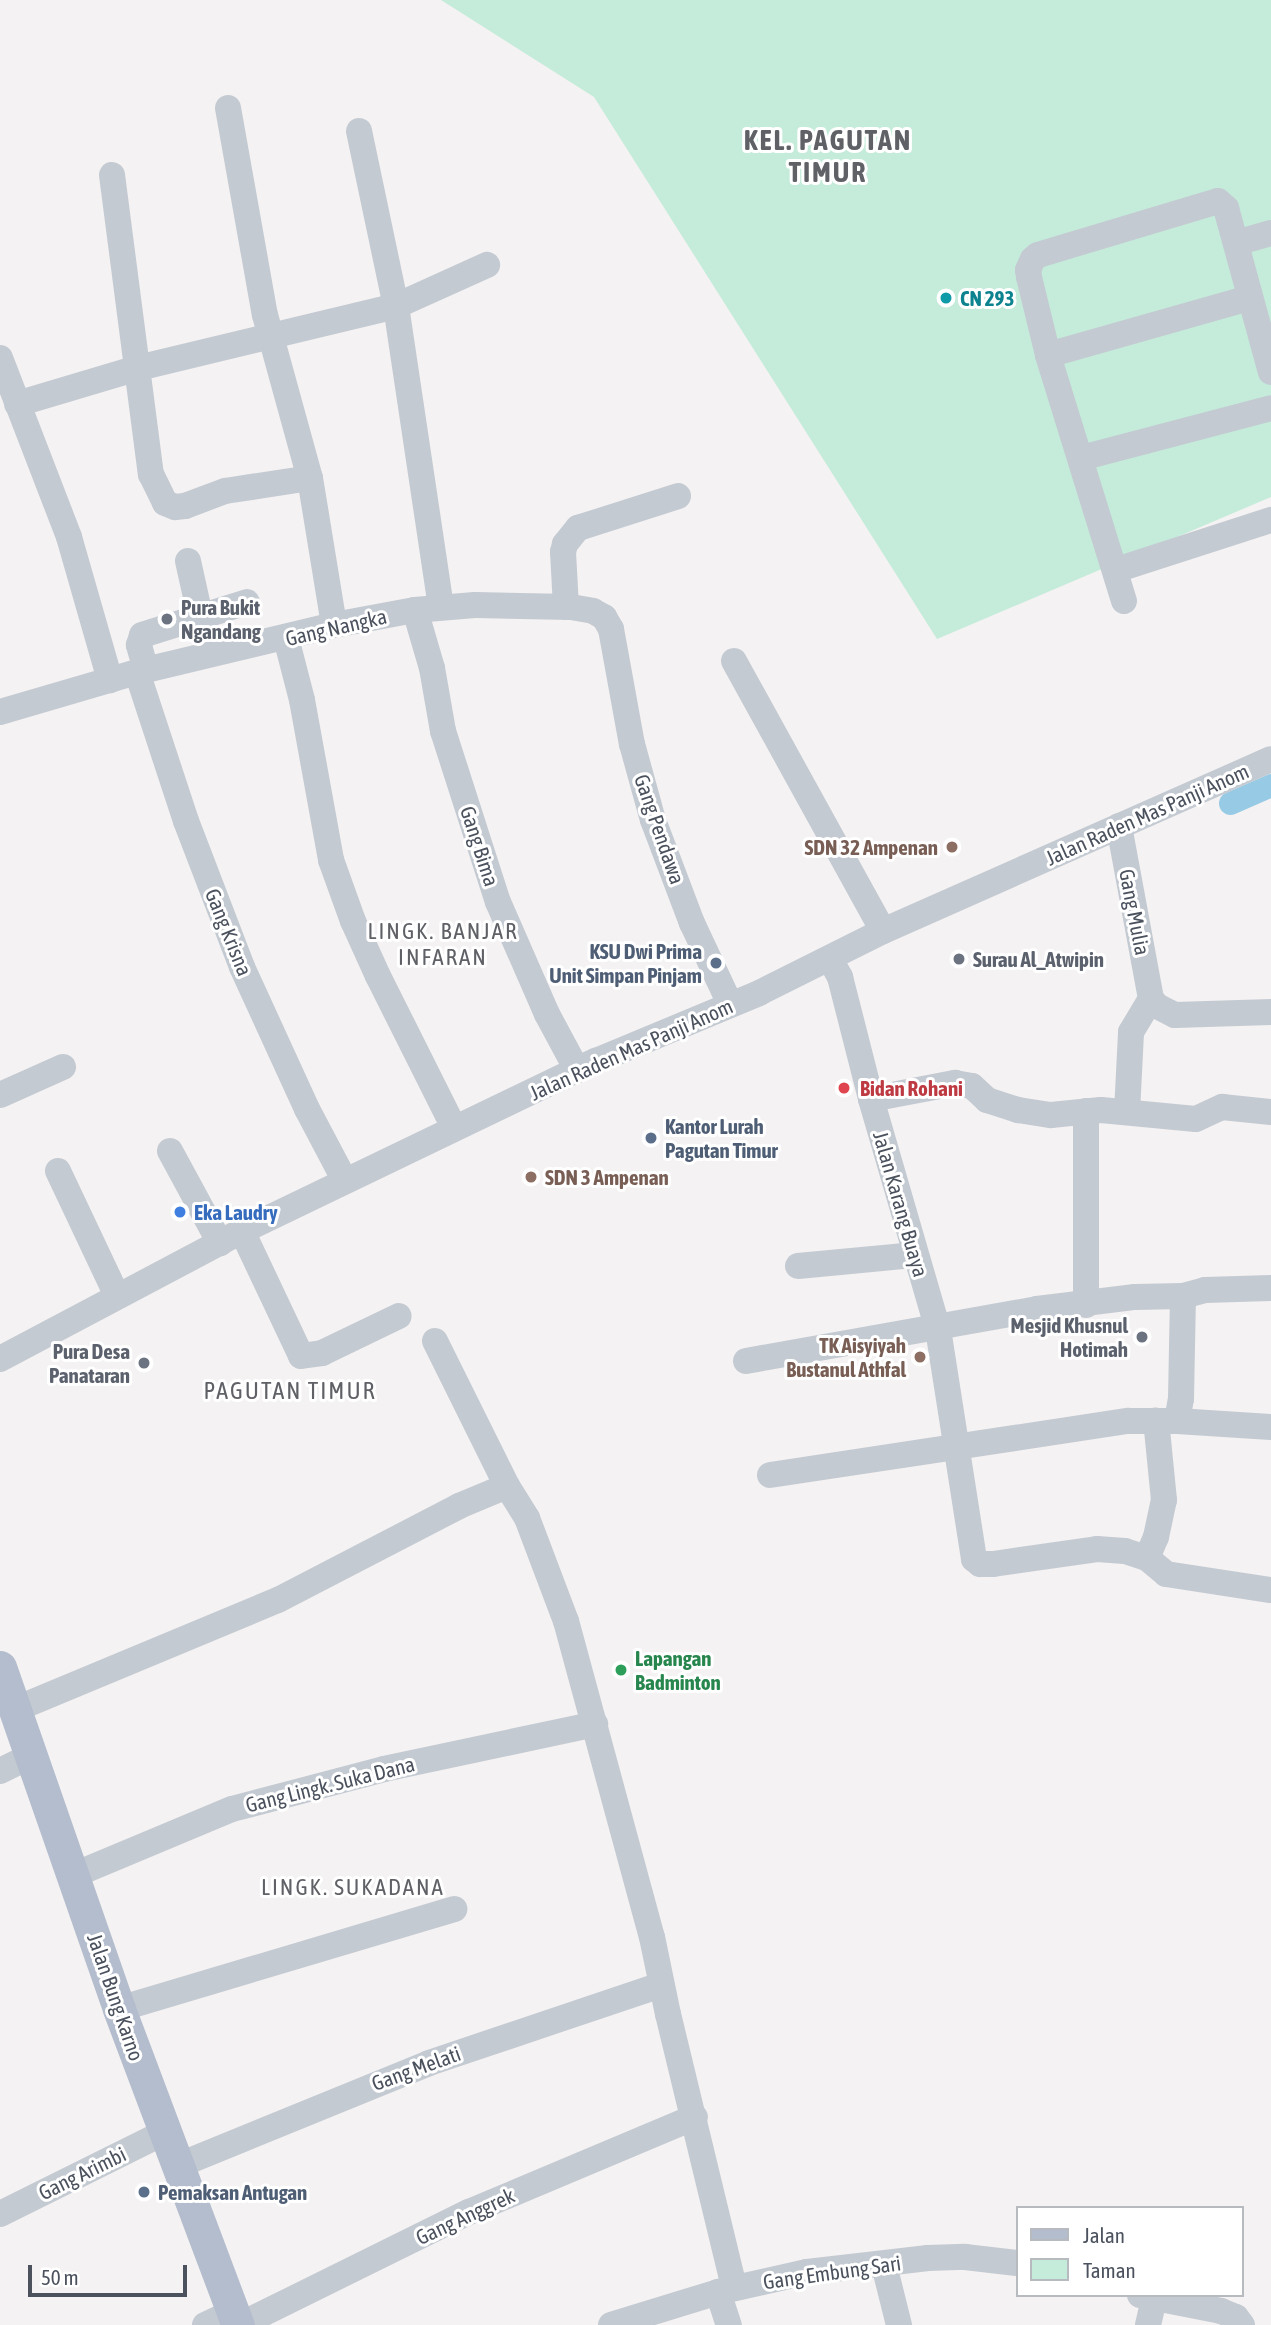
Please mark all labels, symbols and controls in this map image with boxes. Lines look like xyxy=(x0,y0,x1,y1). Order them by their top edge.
district label: KEL. PAGUTAN TIMUR xyxy=(745,123,911,189)
place label: CN 293 xyxy=(960,285,1014,311)
marker: CN 293 xyxy=(938,290,954,306)
place label: Pura Bukit Ngandang xyxy=(181,594,261,644)
street label: Gang Nangka xyxy=(283,603,389,651)
marker: Pura Bukit Ngandang xyxy=(159,611,175,627)
street label: Jalan Raden Mas Panji Anom xyxy=(1042,758,1252,870)
street label: Gang Pendawa xyxy=(629,771,691,887)
street label: Gang Bima xyxy=(455,803,505,889)
place label: SDN 32 Ampenan xyxy=(805,834,938,860)
marker: SDN 32 Ampenan xyxy=(944,839,960,855)
street label: Gang Mulia xyxy=(1114,867,1156,957)
street label: Gang Krisna xyxy=(200,885,258,979)
district label: LINGK. BANJAR INFARAN xyxy=(369,917,517,971)
place label: KSU Dwi Prima Unit Simpan Pinjam xyxy=(549,938,702,988)
place label: Surau Al_Atwipin xyxy=(973,946,1104,972)
marker: Surau Al_Atwipin xyxy=(951,951,967,967)
marker: KSU Dwi Prima Unit Simpan Pinjam xyxy=(708,955,724,971)
street label: Jalan Raden Mas Panji Anom xyxy=(526,993,736,1105)
place label: Bidan Rohani xyxy=(860,1075,963,1101)
marker: Bidan Rohani xyxy=(834,1078,854,1098)
place label: Kantor Lurah Pagutan Timur xyxy=(665,1113,778,1163)
street label: Jalan Karang Buaya xyxy=(868,1128,934,1280)
marker: Kantor Lurah Pagutan Timur xyxy=(643,1130,659,1146)
place label: SDN 3 Ampenan xyxy=(545,1164,669,1190)
marker: SDN 3 Ampenan xyxy=(523,1169,539,1185)
place label: Eka Laudry xyxy=(194,1199,278,1225)
marker: Eka Laudry xyxy=(172,1204,188,1220)
place label: Mesjid Khusnul Hotimah xyxy=(1011,1312,1128,1362)
marker: Mesjid Khusnul Hotimah xyxy=(1134,1329,1150,1345)
place label: TK Aisyiyah Bustanul Athfal xyxy=(786,1332,906,1382)
place label: Pura Desa Panataran xyxy=(49,1338,130,1388)
marker: TK Aisyiyah Bustanul Athfal xyxy=(912,1349,928,1365)
marker: Pura Desa Panataran xyxy=(136,1355,152,1371)
district label: PAGUTAN TIMUR xyxy=(205,1377,375,1405)
place label: Lapangan Badminton xyxy=(635,1645,721,1695)
marker: Lapangan Badminton xyxy=(613,1662,629,1678)
street label: Gang Lingk. Suka Dana xyxy=(243,1751,417,1817)
district label: LINGK. SUKADANA xyxy=(263,1873,443,1901)
street label: Jalan Bung Karno xyxy=(82,1930,150,2064)
street label: Gang Melati xyxy=(368,2040,464,2096)
street label: Gang Arimbi xyxy=(34,2141,130,2205)
place label: Pemaksan Antugan xyxy=(158,2179,307,2205)
street label: Gang Anggrek xyxy=(412,2182,518,2250)
marker: Pemaksan Antugan xyxy=(136,2184,152,2200)
legend xyxy=(1016,2206,1243,2297)
text: Jalan xyxy=(1083,2223,1125,2247)
street label: Gang Embung Sari xyxy=(761,2250,903,2294)
scale bar xyxy=(32,2252,191,2296)
text: Taman xyxy=(1083,2258,1136,2282)
text: 50 m xyxy=(41,2265,79,2289)

